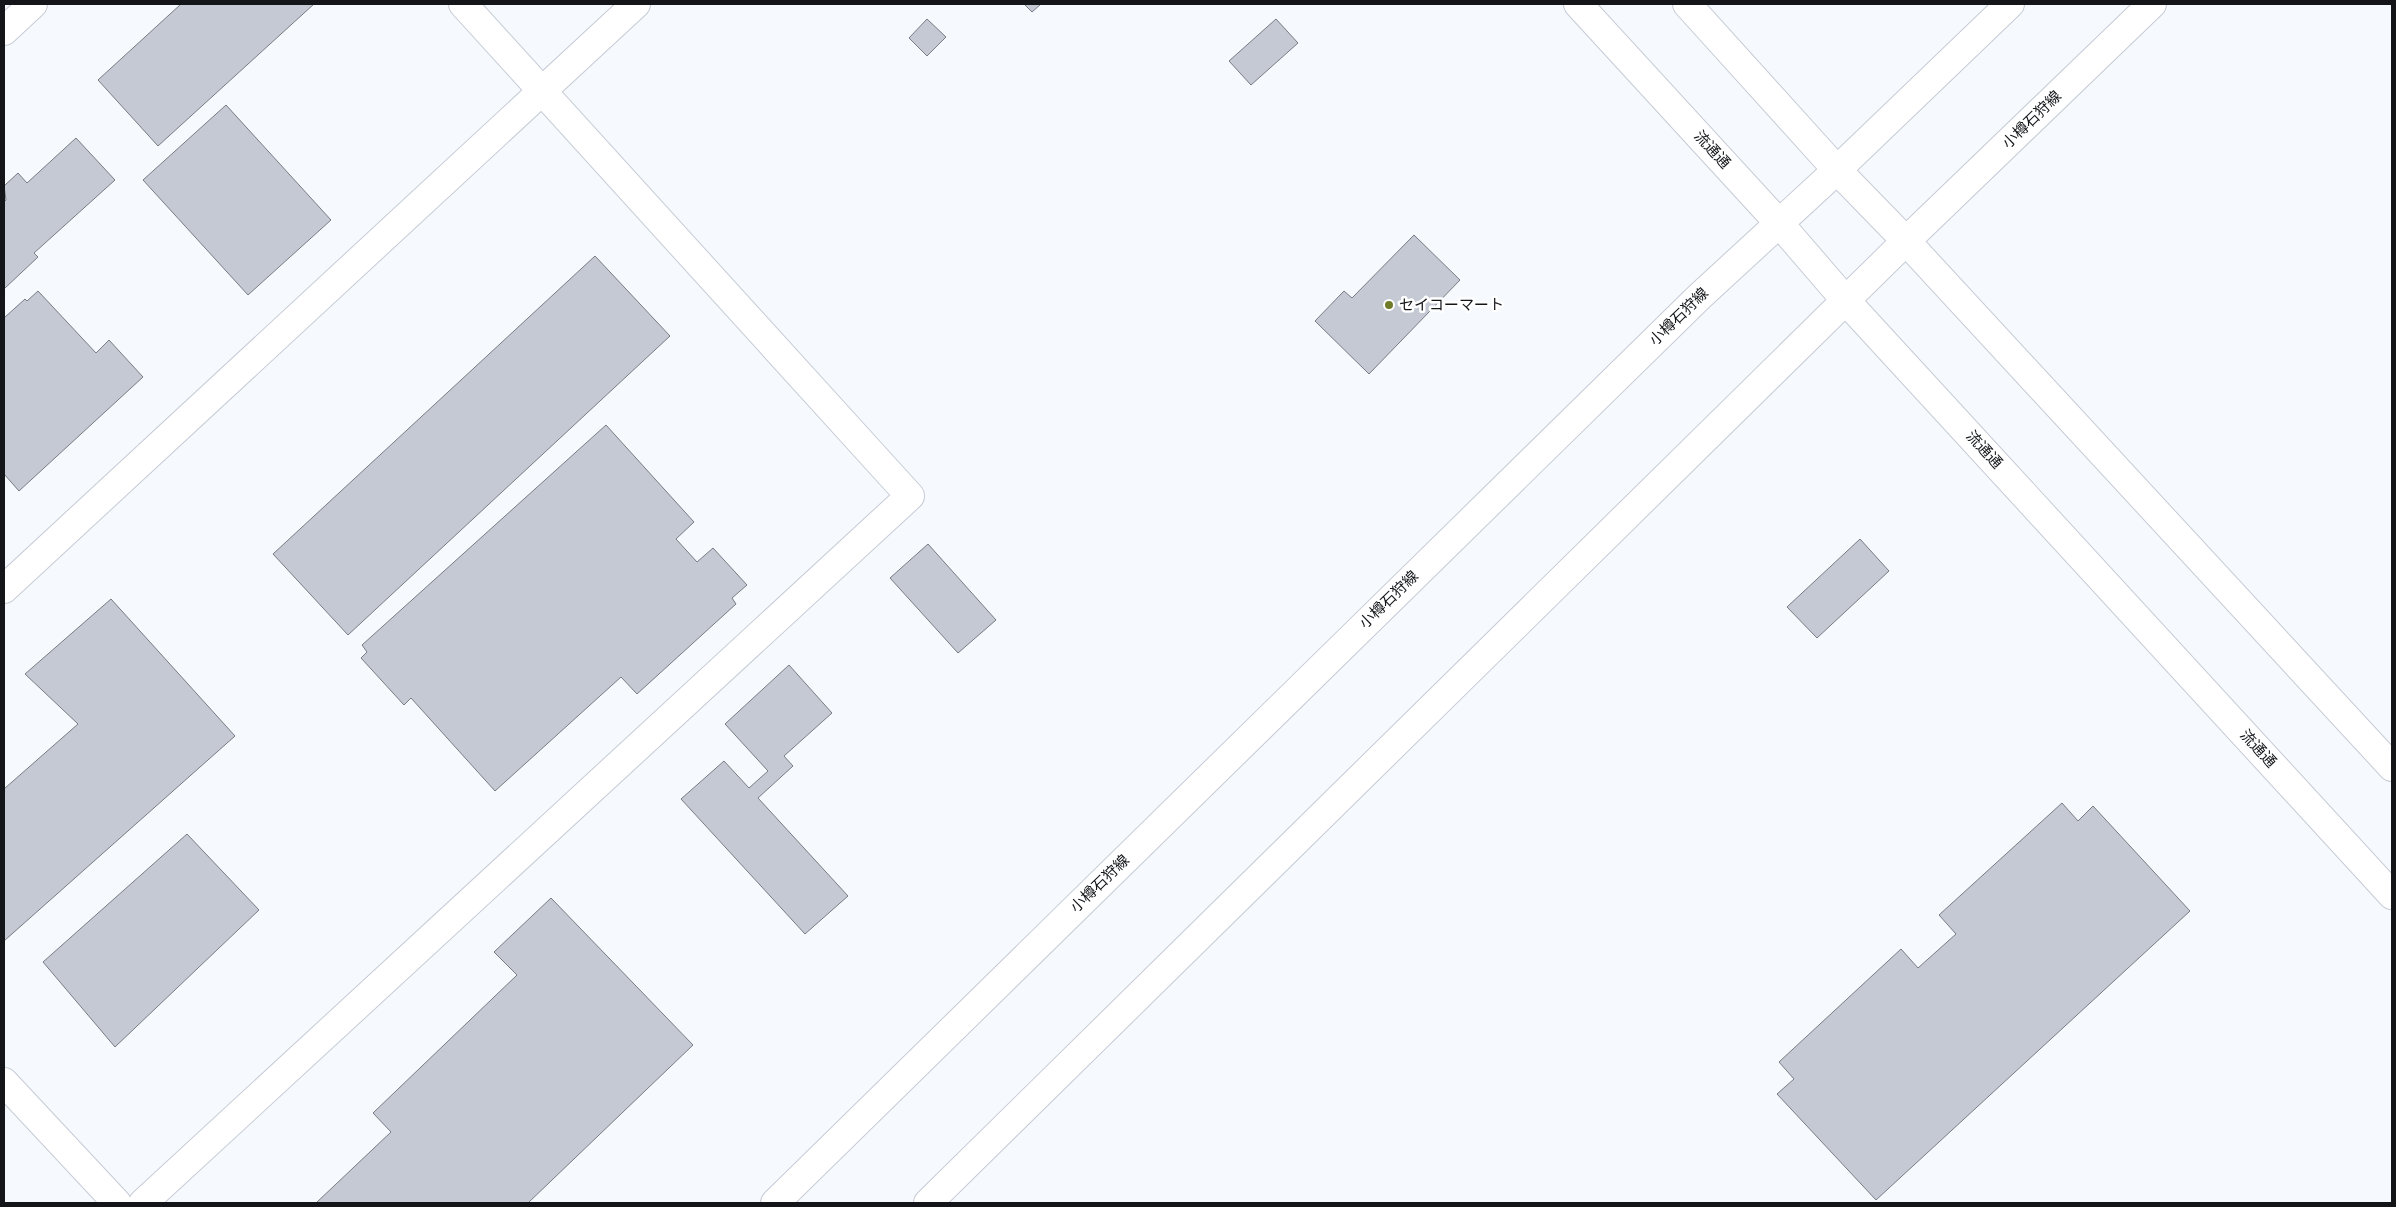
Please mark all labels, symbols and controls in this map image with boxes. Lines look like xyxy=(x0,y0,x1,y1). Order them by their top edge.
street label: 小樽石狩線 xyxy=(1998,86,2066,154)
street label: 流通通 xyxy=(1689,126,1735,174)
street label: 小樽石狩線 xyxy=(1645,283,1713,351)
place label: セイコーマート xyxy=(1399,295,1504,316)
marker: セイコーマート xyxy=(1383,299,1395,311)
street label: 流通通 xyxy=(1961,426,2007,474)
street label: 小樽石狩線 xyxy=(1355,566,1423,634)
street label: 流通通 xyxy=(2235,725,2281,773)
street label: 小樽石狩線 xyxy=(1066,850,1134,918)

